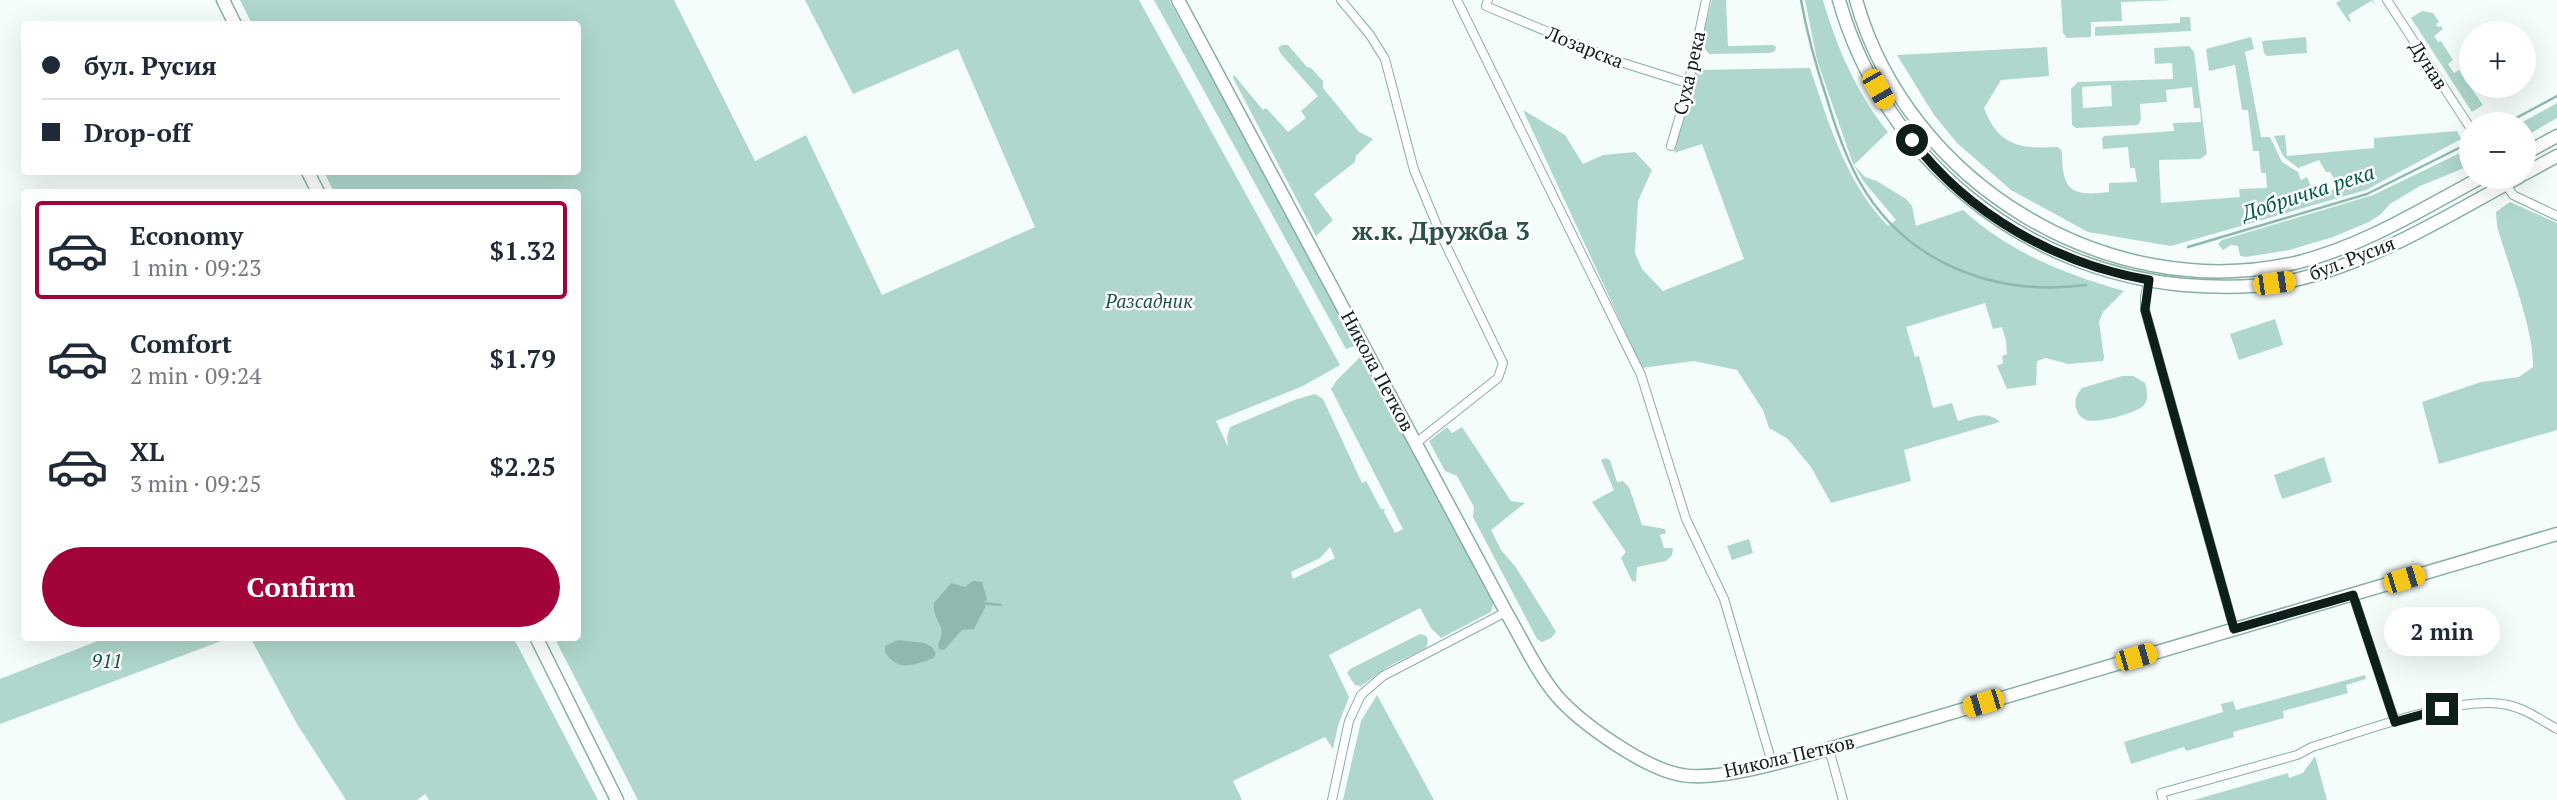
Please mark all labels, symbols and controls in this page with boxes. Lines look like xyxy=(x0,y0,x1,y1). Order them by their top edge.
street label: Лозарска xyxy=(1542,19,1628,73)
map controls xyxy=(2459,21,2536,189)
button: + xyxy=(2459,21,2536,98)
street label: Суха река xyxy=(1667,28,1710,117)
street label: Дунав xyxy=(2404,36,2454,94)
text: бул. Русия xyxy=(84,48,217,82)
car xyxy=(1859,66,1898,112)
button: − xyxy=(2459,112,2536,189)
text: Drop-off xyxy=(84,115,191,149)
route start xyxy=(1896,124,1928,156)
water label: Добричка река xyxy=(2236,157,2378,227)
district label: ж.к. Дружба 3 xyxy=(1352,213,1530,247)
text: Economy xyxy=(130,218,243,252)
icon: car xyxy=(46,219,109,282)
street label: бул. Русия xyxy=(2305,230,2398,285)
text: $1.32 xyxy=(490,233,556,267)
text: 1 min · 09:23 xyxy=(130,252,262,283)
car xyxy=(2252,270,2297,296)
park label: Разсадник xyxy=(1104,288,1193,313)
street label: Никола Петков xyxy=(1336,306,1421,435)
text: Comfort xyxy=(130,326,232,360)
icon: car xyxy=(46,327,109,390)
text: $1.79 xyxy=(490,341,556,375)
text: 2 min · 09:24 xyxy=(130,360,262,391)
text: XL xyxy=(130,434,164,468)
icon: car xyxy=(46,435,109,498)
text: $2.25 xyxy=(490,449,556,483)
text: 3 min · 09:25 xyxy=(130,468,262,499)
button: Confirm xyxy=(42,547,560,627)
car xyxy=(2381,563,2428,595)
callout: 2 min xyxy=(2384,608,2500,656)
text: 2 min xyxy=(2411,616,2473,647)
car xyxy=(2113,641,2160,673)
park label: 911 xyxy=(92,648,122,673)
car xyxy=(1960,687,2007,719)
route end xyxy=(2426,693,2458,725)
street label: Никола Петков xyxy=(1721,728,1857,783)

